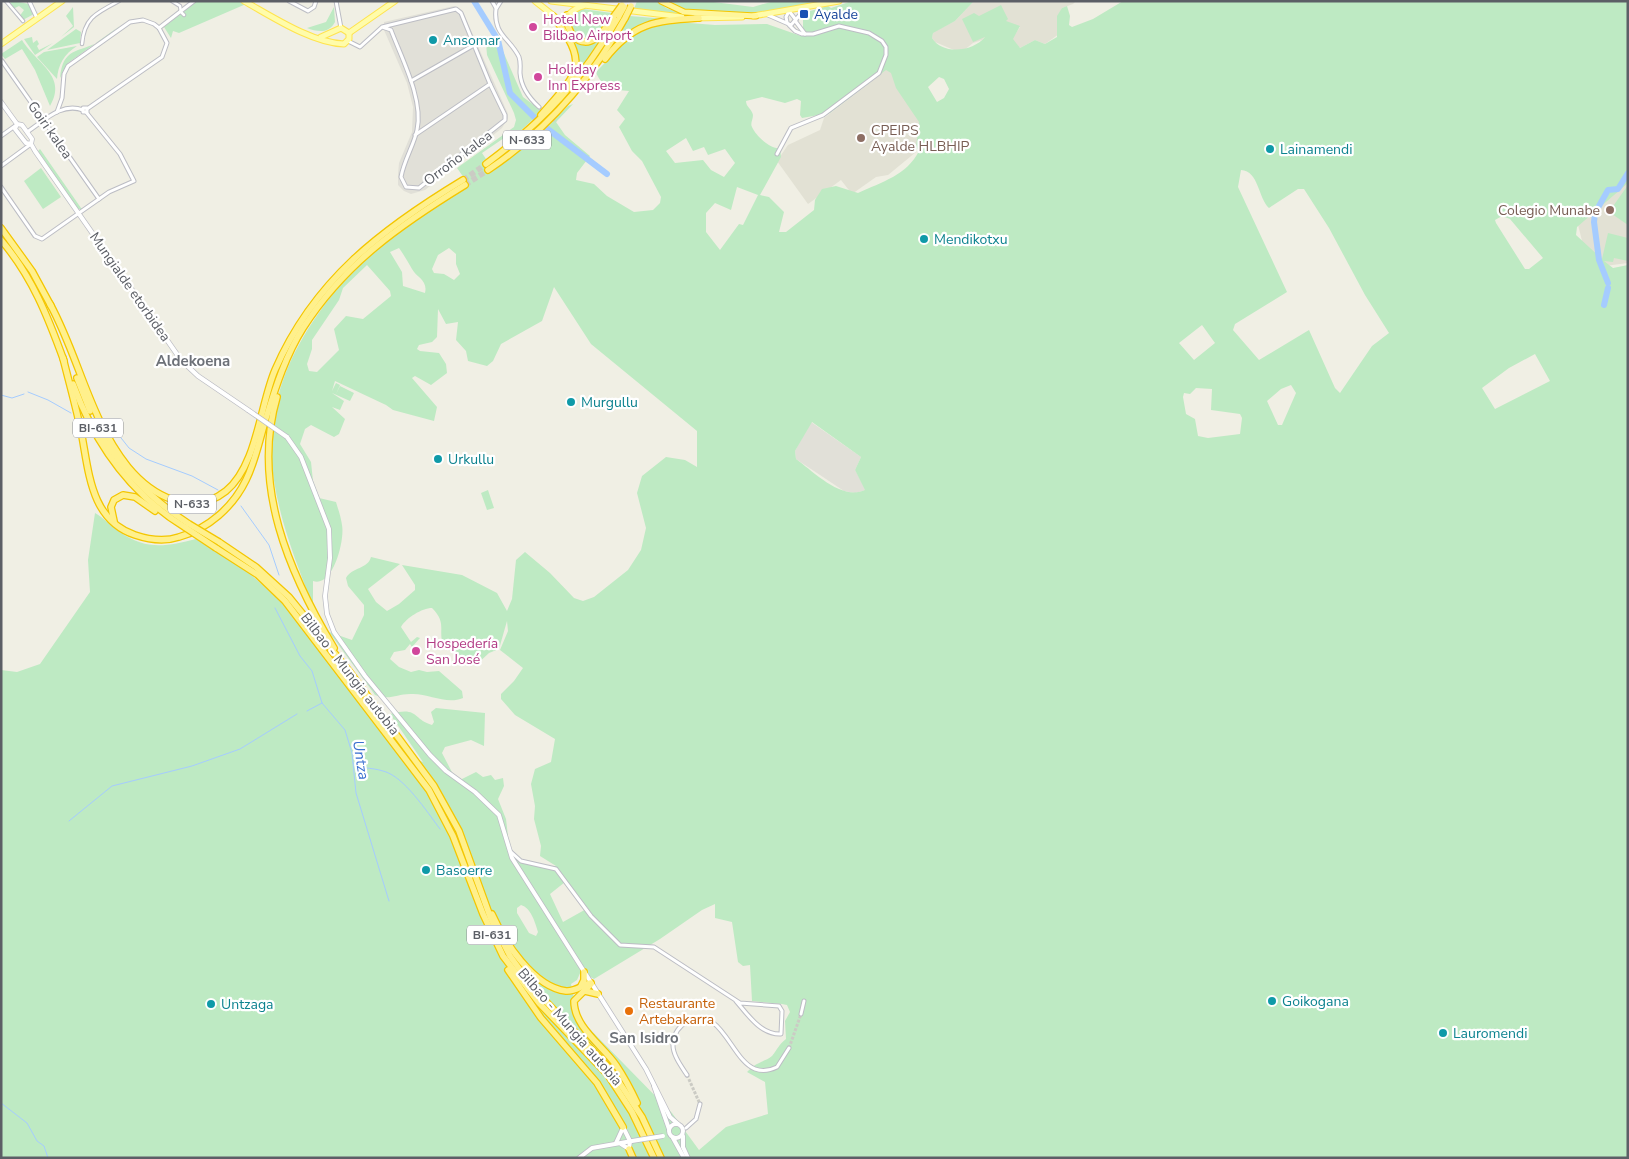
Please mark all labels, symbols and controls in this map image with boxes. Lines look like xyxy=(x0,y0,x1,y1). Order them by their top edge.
place label: Ayalde xyxy=(814,5,858,24)
marker: Ayalde xyxy=(798,8,810,20)
place label: Hotel New Bilbao Airport xyxy=(543,10,632,45)
marker: Hotel New Bilbao Airport xyxy=(527,21,539,33)
place label: Ansomar xyxy=(443,31,500,50)
marker: Ansomar xyxy=(427,34,439,46)
place label: Holiday Inn Express xyxy=(548,60,621,95)
marker: Holiday Inn Express xyxy=(532,71,544,83)
street label: Goiri kalea xyxy=(23,97,77,163)
place label: CPEIPS Ayalde HLBHIP xyxy=(871,121,970,156)
street label: Orroño kalea xyxy=(420,126,496,190)
road number: N-633 xyxy=(503,130,551,150)
marker: CPEIPS Ayalde HLBHIP xyxy=(855,132,867,144)
place label: Lainamendi xyxy=(1280,140,1352,159)
marker: Lainamendi xyxy=(1264,143,1276,155)
place label: Colegio Munabe xyxy=(1498,201,1600,220)
marker: Colegio Munabe xyxy=(1604,204,1616,216)
street label: Mungialde etorbidea xyxy=(85,229,175,345)
place label: Mendikotxu xyxy=(934,230,1008,249)
marker: Mendikotxu xyxy=(918,233,930,245)
district label: Aldekoena xyxy=(156,351,230,371)
place label: Murgullu xyxy=(581,393,638,412)
marker: Murgullu xyxy=(565,396,577,408)
road number: BI-631 xyxy=(73,418,123,438)
place label: Urkullu xyxy=(448,450,494,469)
marker: Urkullu xyxy=(432,453,444,465)
road number: N-633 xyxy=(168,494,216,514)
street label: Bilbao - Mungia autobia xyxy=(296,609,404,739)
place label: Hospedería San José xyxy=(426,634,498,669)
marker: Hospedería San José xyxy=(410,645,422,657)
water label: Untza xyxy=(348,739,374,781)
place label: Basoerre xyxy=(436,861,492,880)
marker: Basoerre xyxy=(420,864,432,876)
road number: BI-631 xyxy=(467,926,517,944)
street label: Bilbao - Mungia autobia xyxy=(514,964,626,1090)
place label: Goikogana xyxy=(1282,992,1349,1011)
place label: Restaurante Artebakarra xyxy=(639,994,715,1029)
place label: Untzaga xyxy=(221,995,274,1014)
marker: Goikogana xyxy=(1266,995,1278,1007)
marker: Untzaga xyxy=(205,998,217,1010)
marker: Restaurante Artebakarra xyxy=(623,1005,635,1017)
place label: Lauromendi xyxy=(1453,1024,1527,1043)
marker: Lauromendi xyxy=(1437,1027,1449,1039)
district label: San Isidro xyxy=(609,1028,679,1048)

